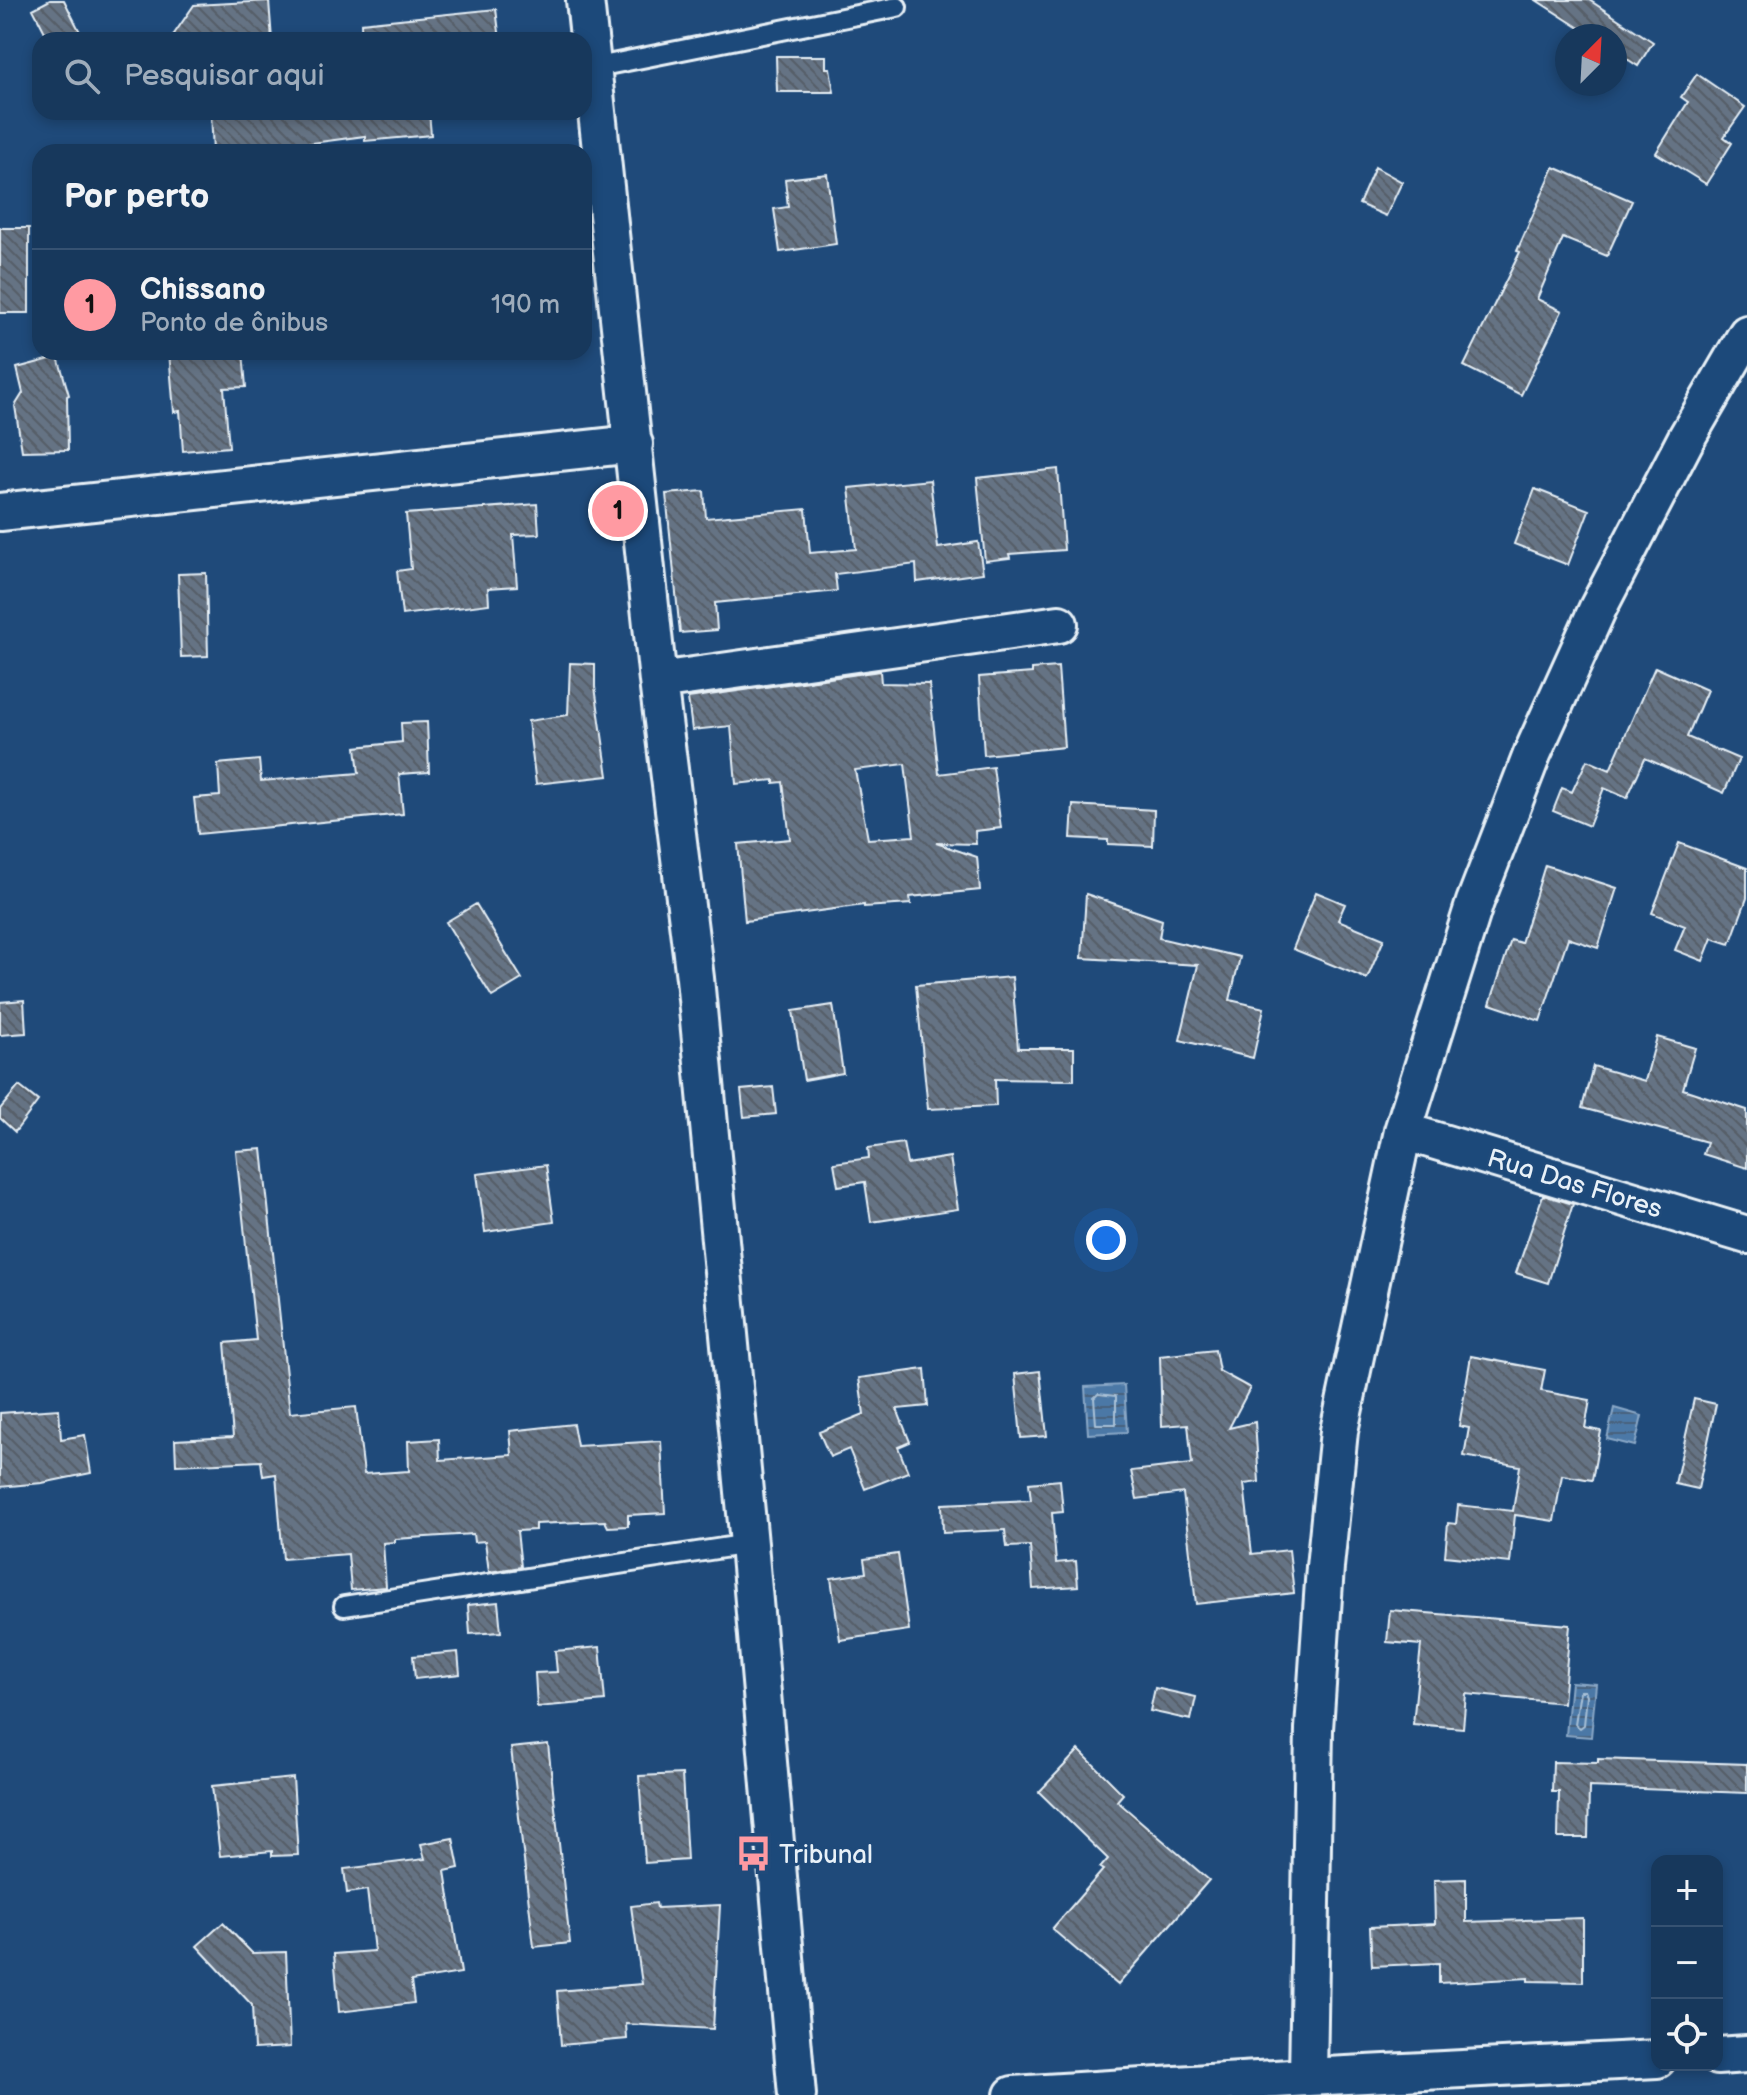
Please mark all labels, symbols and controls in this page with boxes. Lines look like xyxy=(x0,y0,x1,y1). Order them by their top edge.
north arrow xyxy=(1555,24,1627,96)
search box xyxy=(32,32,592,120)
icon: search xyxy=(60,54,104,98)
text: Pesquisar aqui xyxy=(124,58,325,94)
text: Por perto xyxy=(64,176,209,217)
text: Chissano xyxy=(140,272,266,308)
text: 1 xyxy=(85,290,95,321)
text: 190 m xyxy=(491,290,560,321)
text: Ponto de ônibus xyxy=(140,308,328,339)
pin: 1 xyxy=(592,481,644,541)
street label: Rua Das Flores xyxy=(1484,1143,1666,1226)
your location xyxy=(1086,1220,1126,1260)
bus stop icon: Tribunal xyxy=(734,1835,772,1873)
place label: Tribunal xyxy=(779,1840,873,1871)
map controls xyxy=(1651,1855,1723,2071)
button: + xyxy=(1651,1855,1723,1927)
button: − xyxy=(1651,1927,1723,1999)
button: locate xyxy=(1651,1999,1723,2071)

